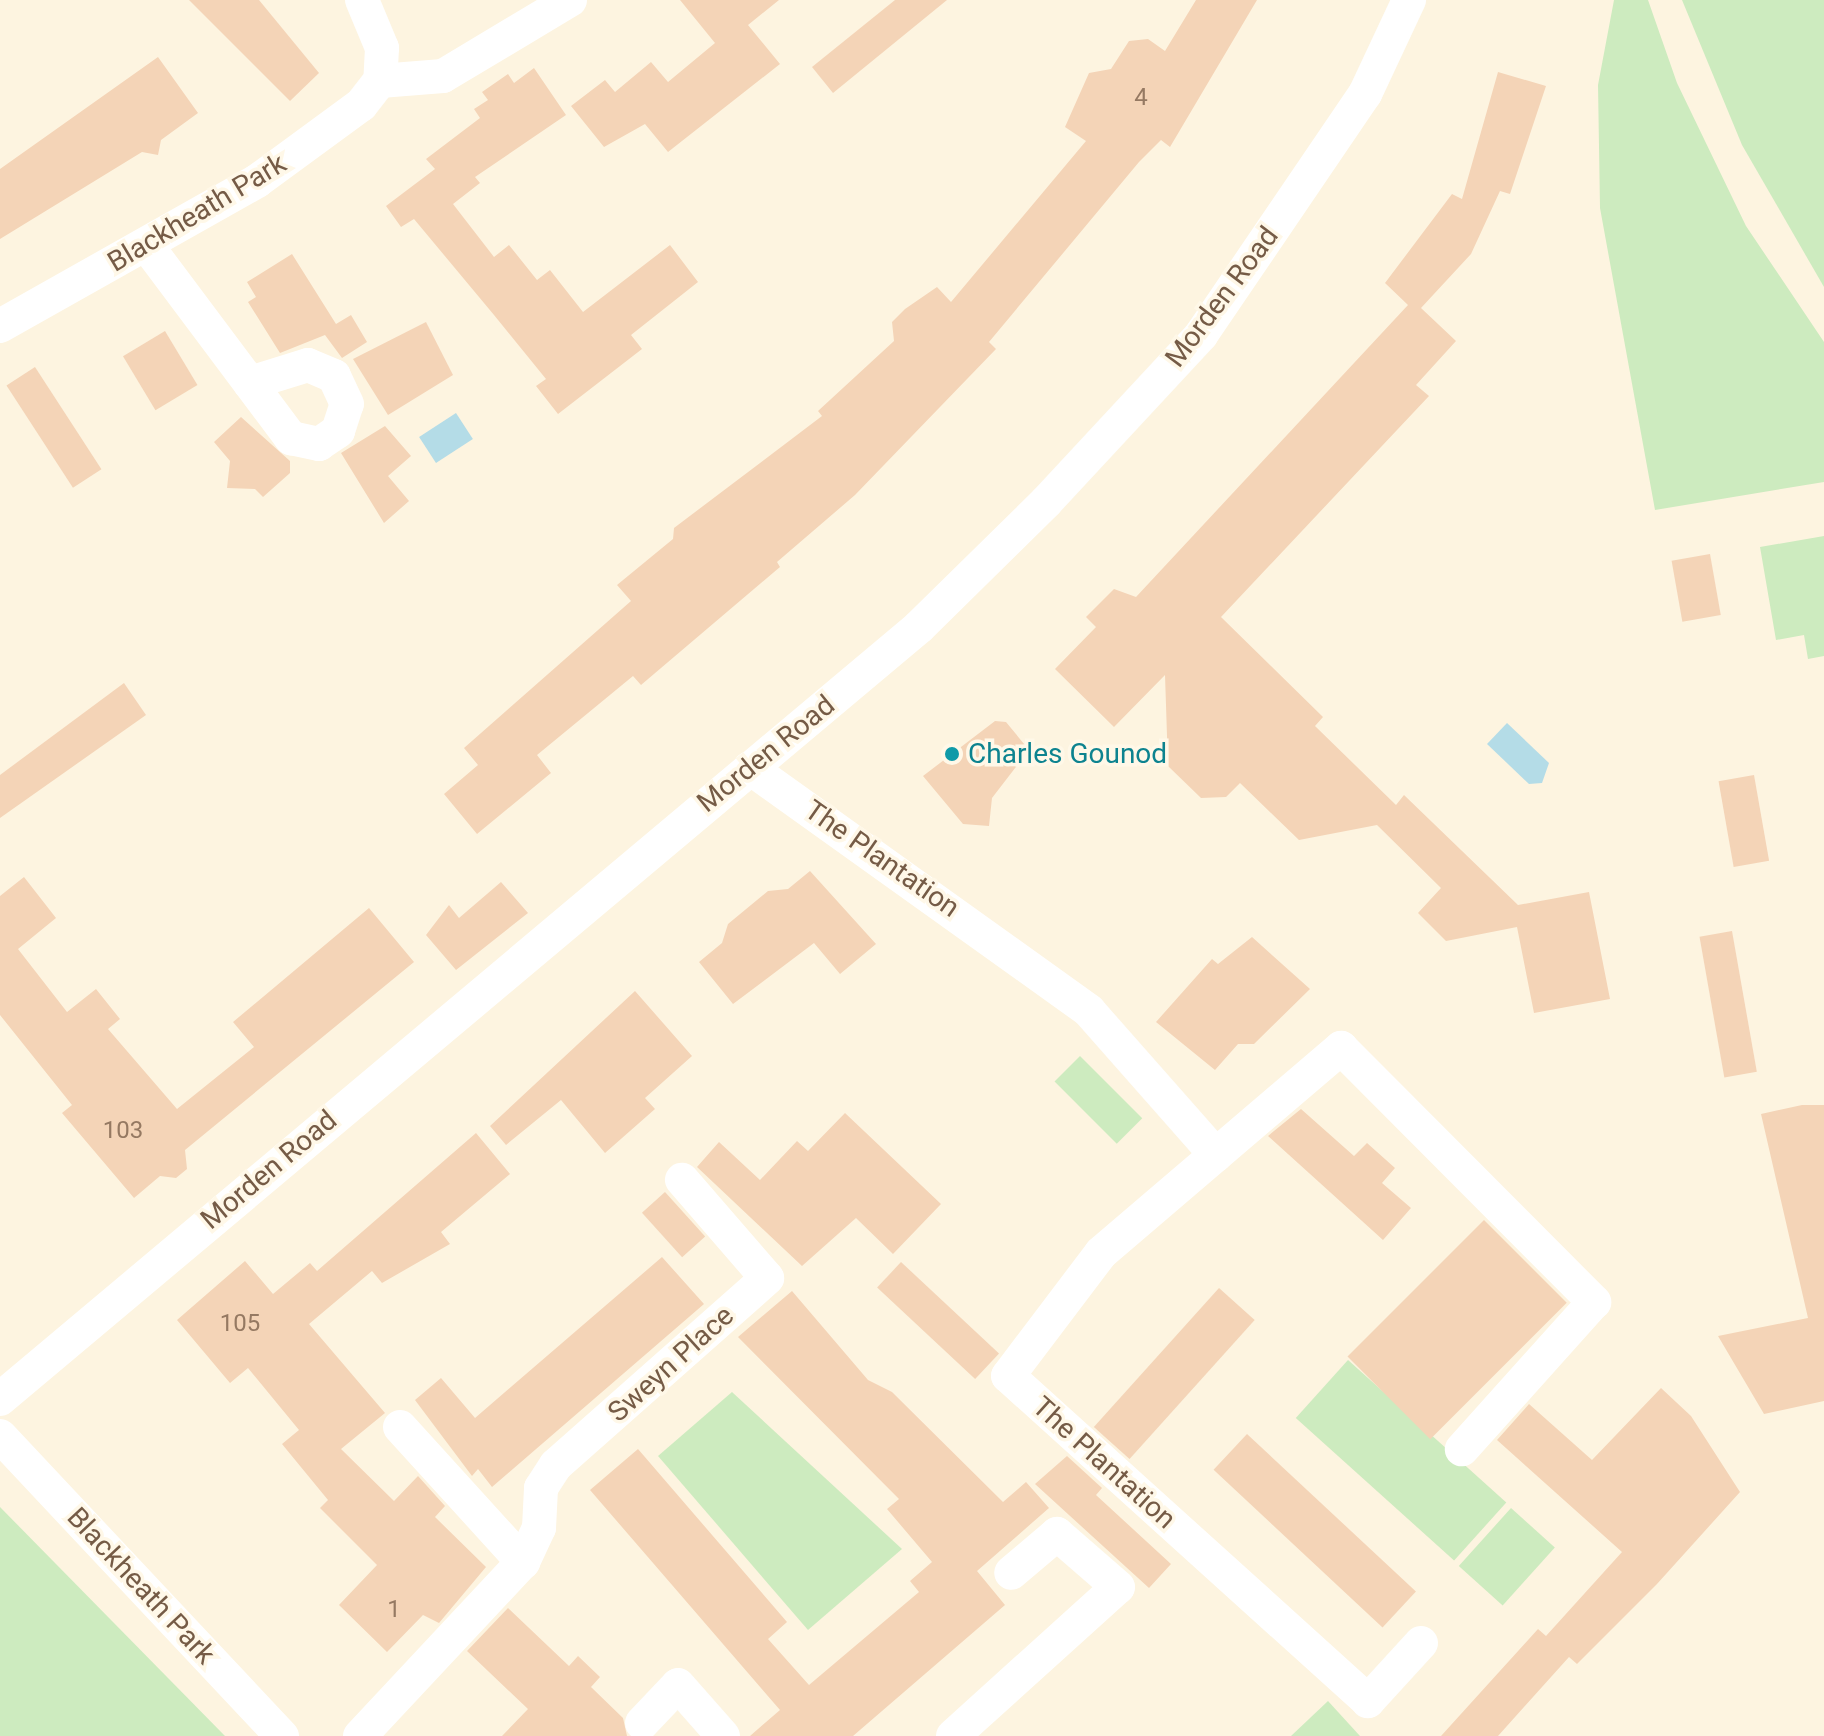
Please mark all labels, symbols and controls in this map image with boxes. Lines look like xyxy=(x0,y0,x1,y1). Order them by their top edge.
house number: 4 xyxy=(1134,84,1148,112)
street label: Blackheath Park xyxy=(102,147,292,279)
street label: Morden Road xyxy=(1158,220,1286,374)
street label: Morden Road xyxy=(691,688,841,820)
place label: Charles Gounod xyxy=(968,737,1167,771)
marker: Charles Gounod xyxy=(943,745,961,763)
street label: The Plantation xyxy=(798,793,966,925)
street label: Morden Road xyxy=(194,1103,344,1237)
house number: 103 xyxy=(103,1117,143,1145)
street label: Sweyn Place xyxy=(601,1299,741,1429)
house number: 105 xyxy=(220,1310,260,1338)
street label: The Plantation xyxy=(1026,1390,1182,1536)
street label: Blackheath Park xyxy=(60,1501,222,1671)
house number: 1 xyxy=(387,1596,401,1624)

